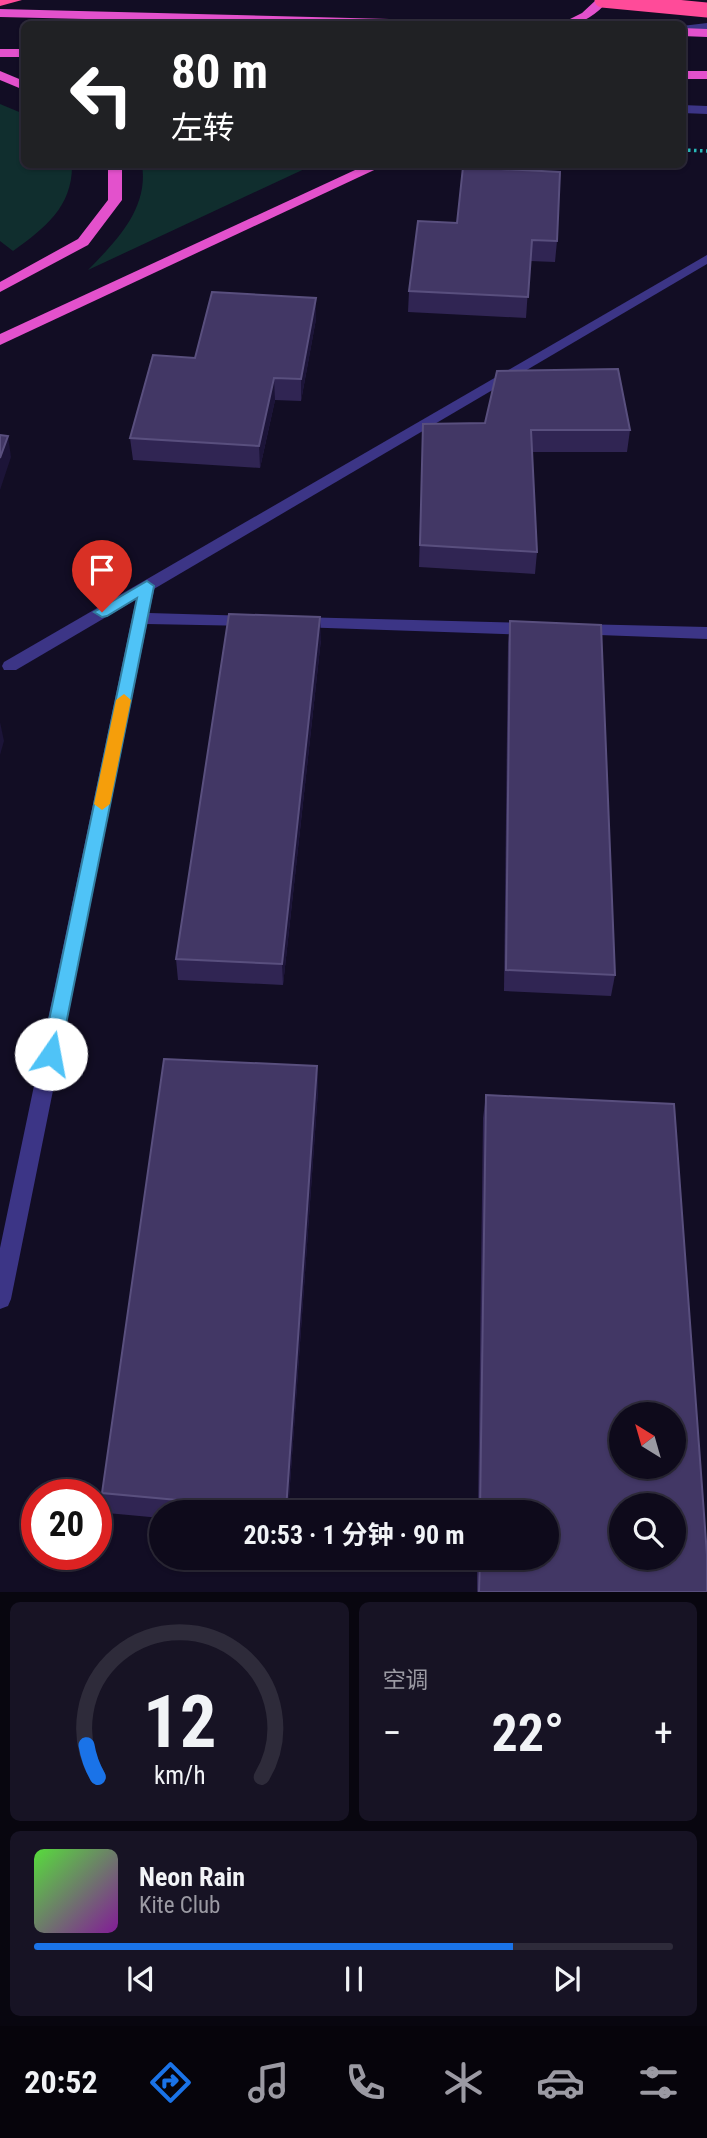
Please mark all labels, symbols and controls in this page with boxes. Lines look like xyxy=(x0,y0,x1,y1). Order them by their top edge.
text: 80 m xyxy=(171,43,268,100)
icon: left xyxy=(56,49,147,140)
text: 左转 xyxy=(171,109,235,147)
pin xyxy=(72,540,132,612)
icon: arrive xyxy=(83,551,121,589)
position arrow xyxy=(14,1017,88,1091)
north arrow xyxy=(609,1402,686,1479)
map controls xyxy=(609,1402,686,1570)
speed limit sign: 20 xyxy=(21,1479,112,1570)
button: search xyxy=(609,1493,686,1570)
text: 20:53 · 1 分钟 · 90 m xyxy=(243,1520,465,1550)
text: 空调 xyxy=(383,1667,429,1694)
text: 12 xyxy=(142,1680,216,1766)
text: 22° xyxy=(491,1703,564,1764)
text: − xyxy=(383,1711,402,1755)
text: + xyxy=(654,1711,673,1755)
text: km/h xyxy=(154,1761,205,1790)
text: Neon Rain xyxy=(139,1862,245,1892)
text: Kite Club xyxy=(139,1892,220,1919)
icon: previous xyxy=(122,1960,160,1998)
icon: pause xyxy=(335,1960,373,1998)
icon: next xyxy=(548,1960,586,1998)
icon: directions xyxy=(146,2058,195,2107)
icon: music xyxy=(244,2058,293,2107)
icon: phone xyxy=(341,2058,390,2107)
icon: climate xyxy=(439,2058,488,2107)
icon: car xyxy=(536,2058,585,2107)
icon: filters xyxy=(634,2058,683,2107)
text: 20:52 xyxy=(24,2063,98,2101)

